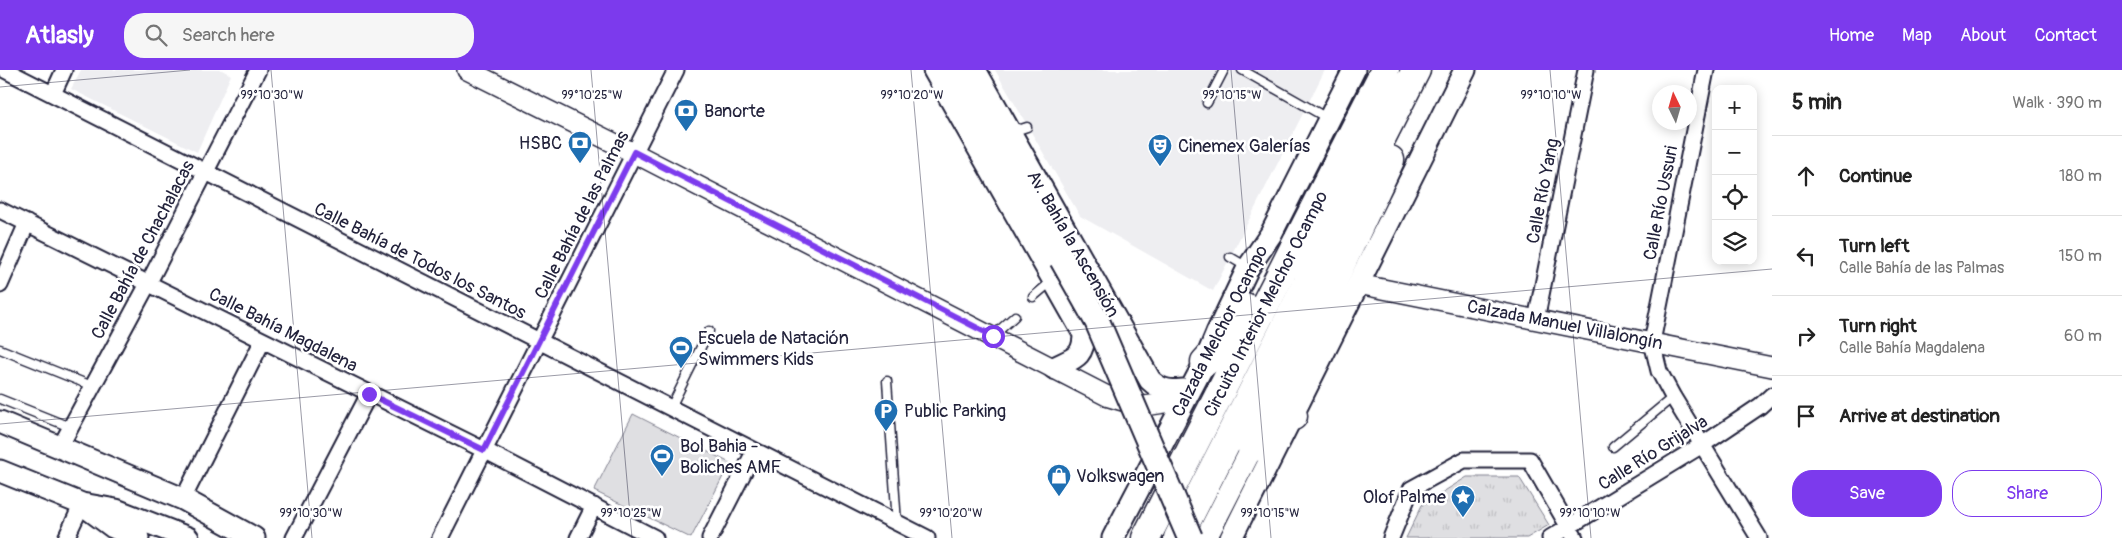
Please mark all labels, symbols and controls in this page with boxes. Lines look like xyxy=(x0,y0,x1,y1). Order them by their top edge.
search box xyxy=(124,13,474,58)
text: Atlasly xyxy=(25,21,94,50)
icon: search xyxy=(142,21,170,49)
text: Search here xyxy=(182,23,275,47)
text: Home xyxy=(1829,24,1874,47)
text: Map xyxy=(1902,24,1932,47)
text: About xyxy=(1960,24,2006,47)
text: Contact xyxy=(2034,24,2097,47)
north arrow xyxy=(1652,85,1697,130)
map controls xyxy=(1712,85,1757,265)
button: + xyxy=(1712,85,1757,130)
text: 99°10'30"W xyxy=(241,88,303,103)
text: 99°10'25"W xyxy=(561,88,623,103)
text: 99°10'20"W xyxy=(881,88,943,103)
text: 99°10'15"W xyxy=(1202,88,1262,103)
text: 99°10'10"W xyxy=(1521,88,1581,103)
text: 5 min xyxy=(1792,89,1842,116)
text: Walk · 390 m xyxy=(2013,93,2102,113)
bank icon: Banorte xyxy=(673,98,699,132)
place label: Banorte xyxy=(704,100,765,123)
street label: Calle Bahía de las Palmas xyxy=(530,127,634,303)
bank icon: HSBC xyxy=(567,130,593,164)
button: − xyxy=(1712,130,1757,175)
place label: HSBC xyxy=(519,132,562,155)
theatre icon: Cinemex Galerías xyxy=(1147,133,1173,167)
place label: Cinemex Galerías xyxy=(1178,135,1310,158)
street label: Calle Río Yang xyxy=(1522,136,1564,246)
street label: Calle Río Ussuri xyxy=(1639,144,1683,262)
street label: Calle Bahía de Chachalacas xyxy=(86,157,200,343)
icon: ahead xyxy=(1792,162,1820,190)
text: Continue xyxy=(1839,164,1912,188)
street label: Av. Bahía la Ascensión xyxy=(1022,166,1124,322)
text: 180 m xyxy=(2059,166,2102,186)
button: locate xyxy=(1712,175,1757,220)
street label: Circuito Interior Melchor Ocampo xyxy=(1199,187,1333,421)
street label: Calle Bahía de Todos los Santos xyxy=(310,197,530,325)
button: layers xyxy=(1712,220,1757,265)
text: Turn left xyxy=(1839,234,1909,258)
street label: Calzada Melchor Ocampo xyxy=(1167,241,1273,421)
icon: left xyxy=(1792,242,1820,270)
text: 150 m xyxy=(2058,246,2102,266)
text: Calle Bahía de las Palmas xyxy=(1839,258,2004,278)
street label: Calle Bahía Magdalena xyxy=(205,283,361,377)
street label: Calzada Manuel Villalongín xyxy=(1465,295,1665,355)
text: Turn right xyxy=(1839,314,1917,338)
icon: right xyxy=(1792,322,1820,350)
route start xyxy=(982,325,1005,348)
text: 60 m xyxy=(2064,326,2102,346)
place label: Escuela de Natación Swimmers Kids xyxy=(698,327,849,371)
sports icon: Escuela de Natación Swimmers Kids xyxy=(668,335,694,369)
text: Calle Bahía Magdalena xyxy=(1839,338,1985,358)
route end xyxy=(358,383,381,406)
parking icon: Public Parking xyxy=(873,398,899,432)
place label: Public Parking xyxy=(904,400,1006,423)
icon: arrive xyxy=(1792,402,1820,430)
text: Arrive at destination xyxy=(1839,404,2000,428)
street label: Calle Río Grijalva xyxy=(1594,410,1712,496)
place label: Bol Bahia - Boliches AMF xyxy=(680,435,781,479)
sports icon: Bol Bahia - Boliches AMF xyxy=(649,443,675,477)
shop icon: Volkswagen xyxy=(1046,463,1072,497)
place label: Volkswagen xyxy=(1076,465,1165,488)
button: Save xyxy=(1792,470,1942,517)
button: Share xyxy=(1952,470,2102,517)
place icon: Olof Palme xyxy=(1450,484,1476,518)
place label: Olof Palme xyxy=(1363,486,1446,509)
text: 99°10'30"W xyxy=(280,506,342,521)
text: 99°10'25"W xyxy=(600,506,662,521)
text: 99°10'20"W xyxy=(920,506,982,521)
text: 99°10'15"W xyxy=(1240,506,1300,521)
text: 99°10'10"W xyxy=(1560,506,1620,521)

